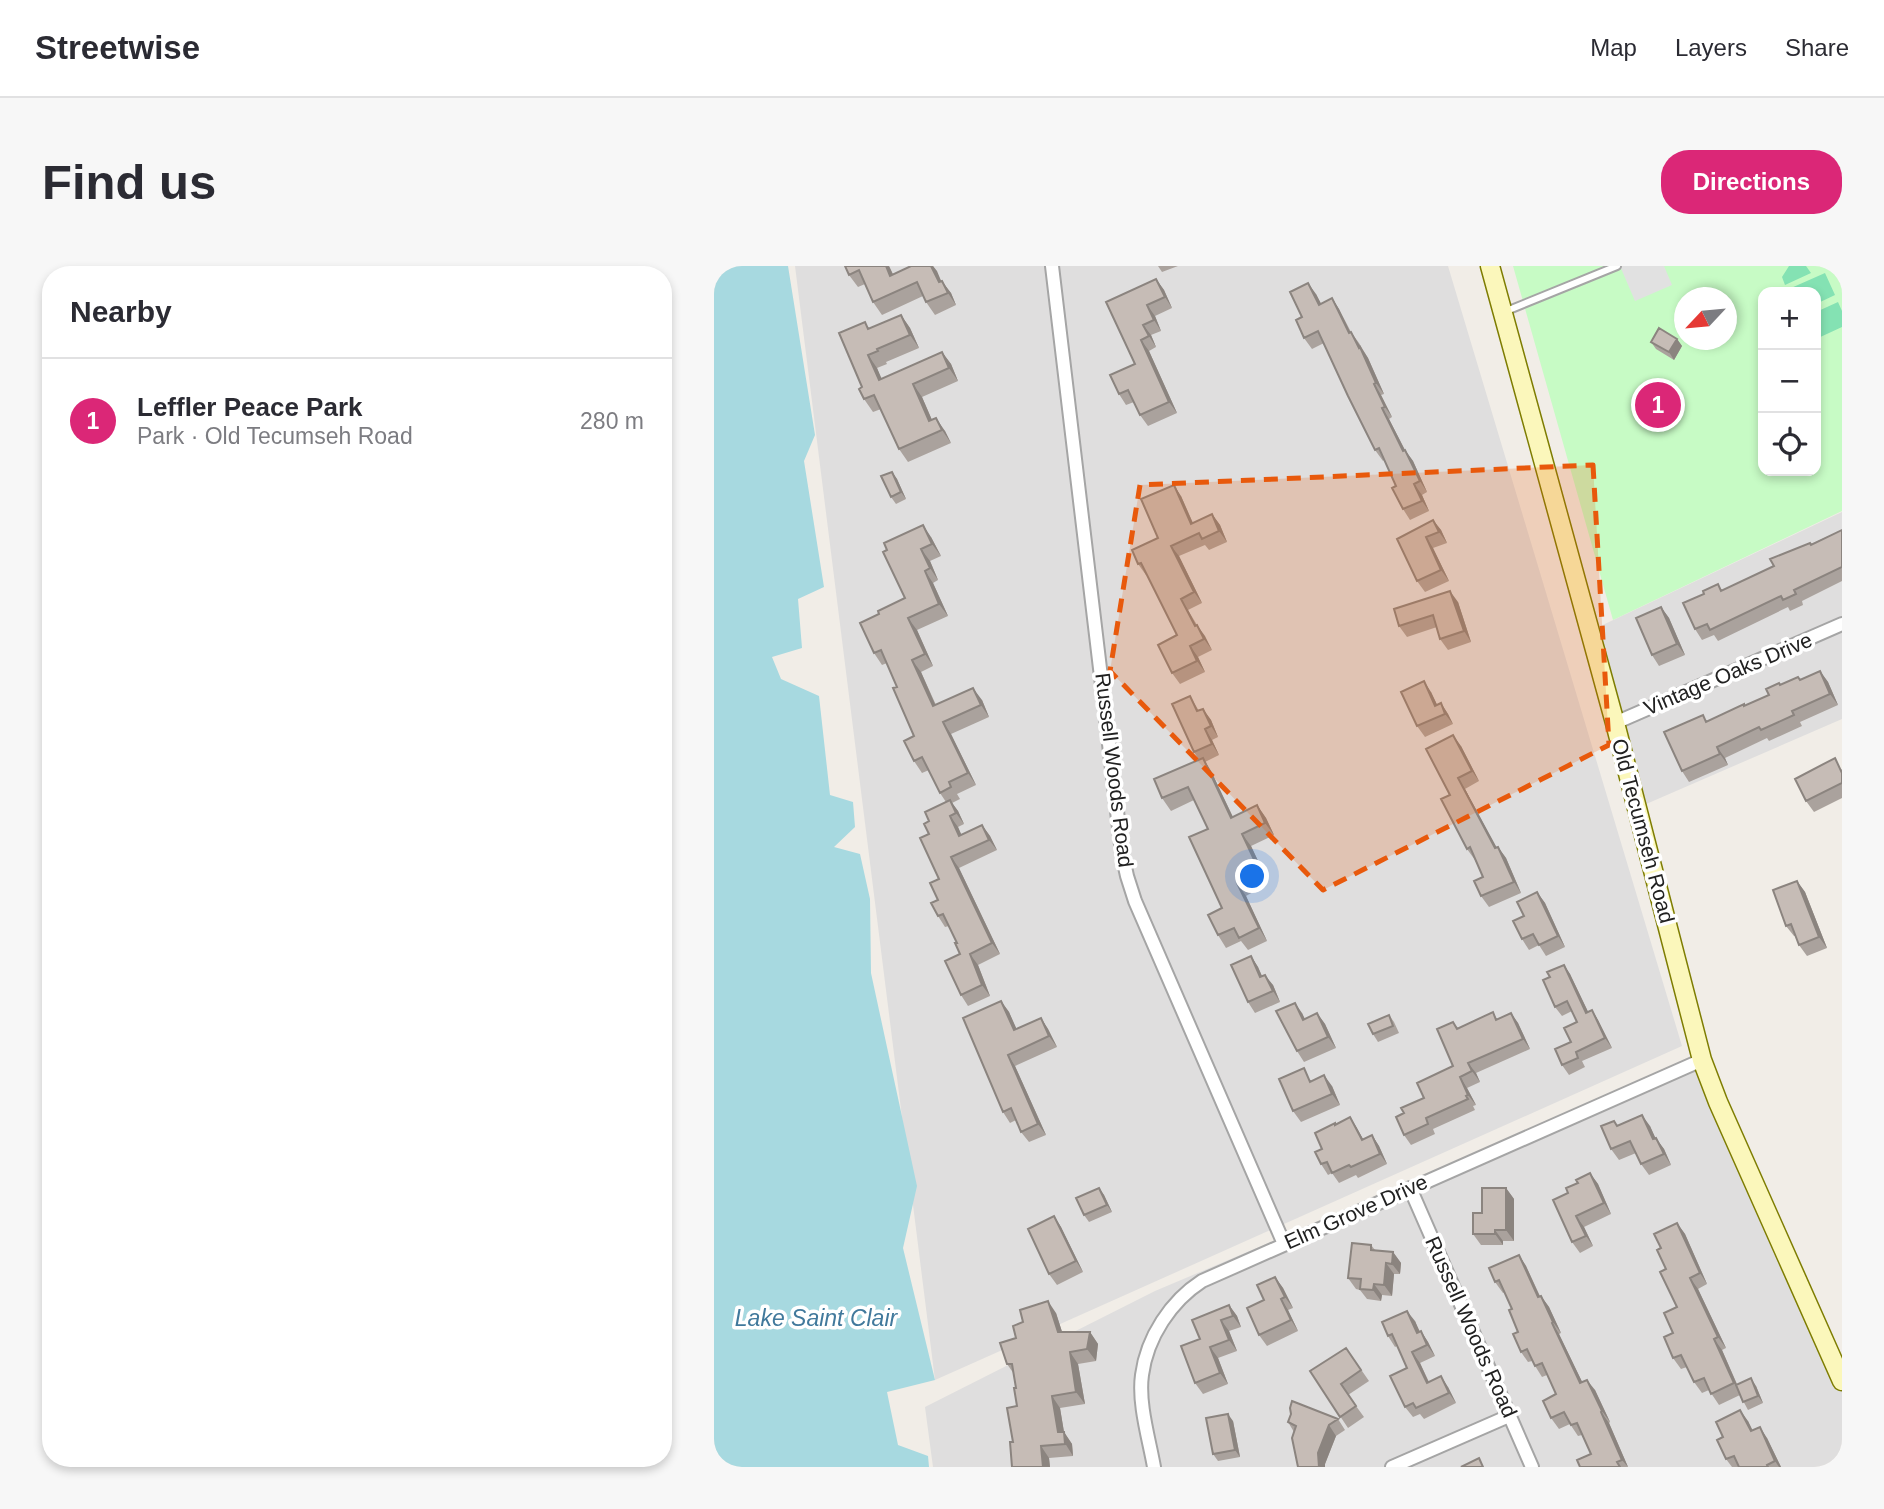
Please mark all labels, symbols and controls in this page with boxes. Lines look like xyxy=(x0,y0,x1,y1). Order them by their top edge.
text: Streetwise xyxy=(35,29,200,66)
text: Map xyxy=(1590,34,1637,61)
text: Layers xyxy=(1675,34,1747,61)
text: Share xyxy=(1785,34,1849,61)
button: Directions xyxy=(1661,150,1842,214)
text: Find us xyxy=(42,155,216,209)
north arrow xyxy=(1674,287,1737,350)
map controls xyxy=(1758,287,1821,476)
button: + xyxy=(1758,287,1821,350)
text: Nearby xyxy=(70,295,172,328)
button: − xyxy=(1758,350,1821,413)
pin: 1 xyxy=(1635,379,1681,431)
text: Leffler Peace Park xyxy=(137,392,362,422)
text: 1 xyxy=(87,408,99,434)
text: 280 m xyxy=(580,408,644,434)
button: locate xyxy=(1758,413,1821,476)
text: Park · Old Tecumseh Road xyxy=(137,423,413,449)
street label: Vintage Oaks Drive xyxy=(1640,628,1815,719)
street label: Russell Woods Road xyxy=(1091,671,1138,868)
street label: Old Tecumseh Road xyxy=(1608,736,1679,926)
your location xyxy=(1235,859,1269,893)
street label: Elm Grove Drive xyxy=(1281,1170,1431,1253)
street label: Russell Woods Road xyxy=(1421,1233,1522,1421)
water label: Lake Saint Clair xyxy=(735,1305,899,1331)

